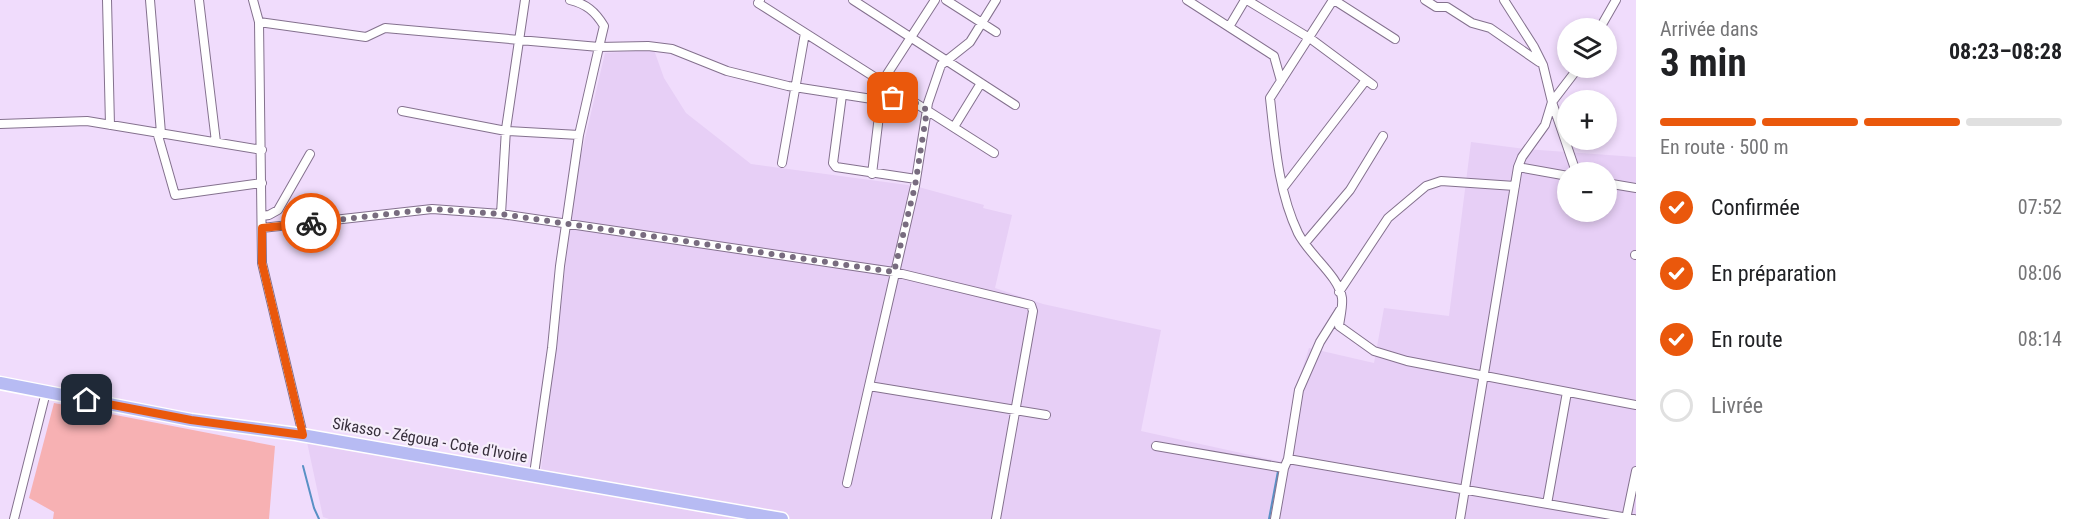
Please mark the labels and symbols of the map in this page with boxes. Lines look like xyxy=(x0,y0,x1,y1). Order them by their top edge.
pin xyxy=(867,72,918,123)
courier xyxy=(281,193,341,253)
pin xyxy=(61,374,112,425)
street label: Sikasso - Zégoua - Cote d'Ivoire xyxy=(331,413,529,467)

